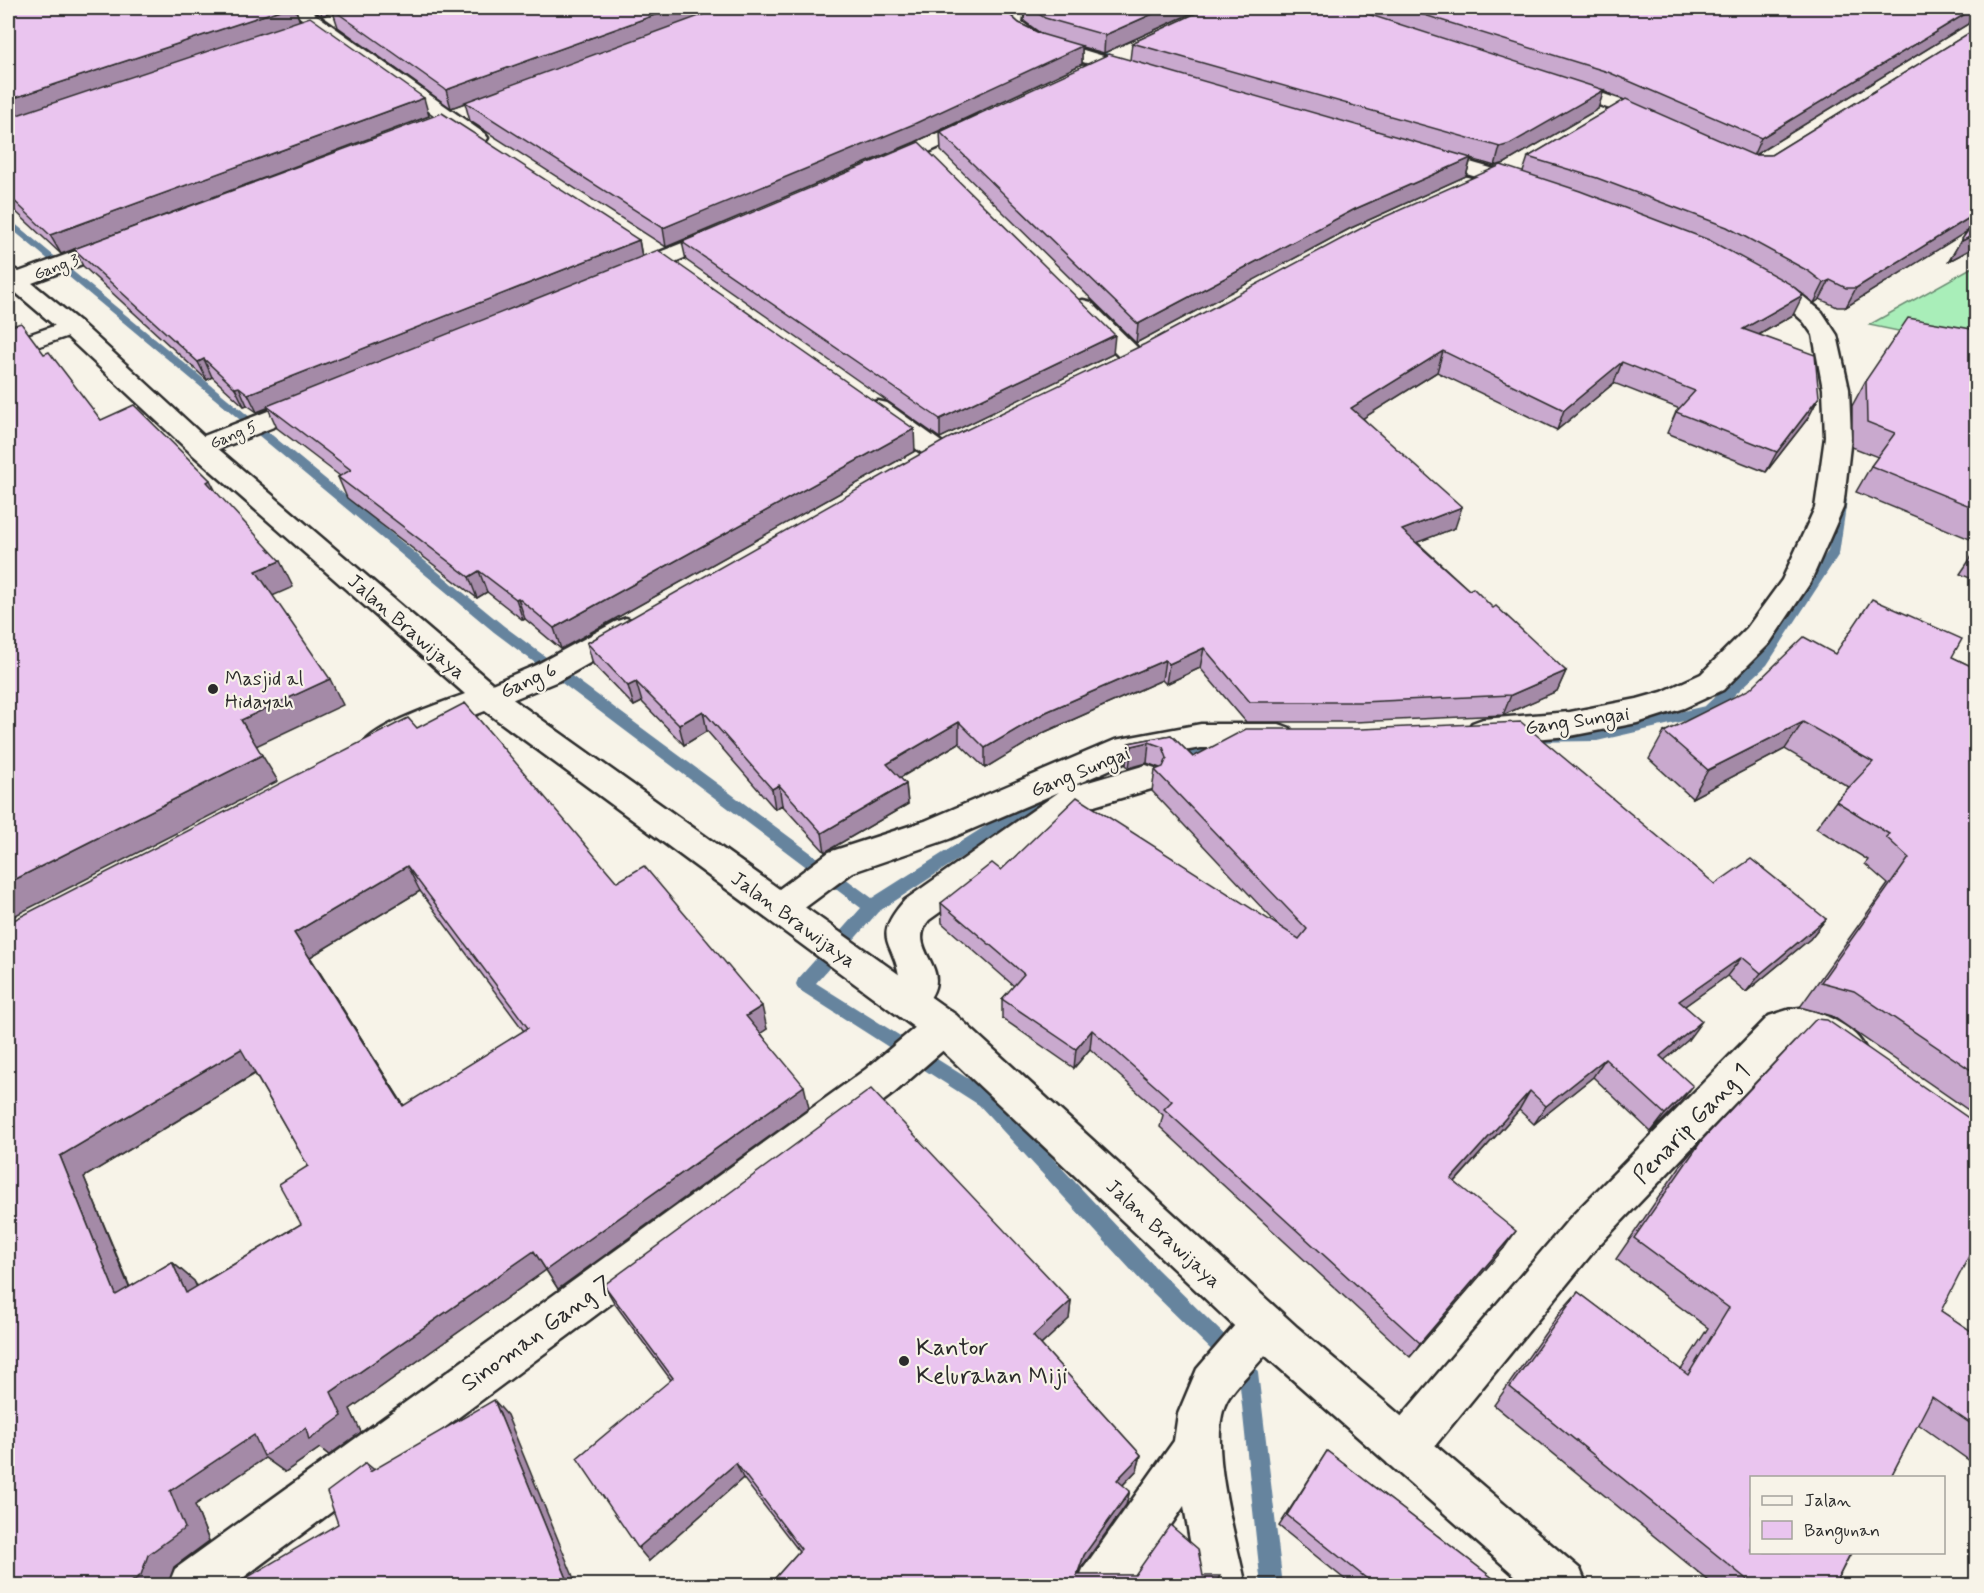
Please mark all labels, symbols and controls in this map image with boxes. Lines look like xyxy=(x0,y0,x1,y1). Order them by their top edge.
street label: Gang 3 xyxy=(31,250,82,286)
street label: Gang 5 xyxy=(207,417,261,455)
street label: Jalan Brawijaya xyxy=(341,568,471,686)
street label: Gang 6 xyxy=(496,657,562,707)
place label: Masjid al Hidayah xyxy=(225,666,304,716)
marker: Masjid al Hidayah xyxy=(206,682,220,696)
street label: Gang Sungai xyxy=(1523,701,1631,743)
street label: Gang Sungai xyxy=(1027,740,1135,805)
street label: Jalan Brawijaya xyxy=(725,866,861,975)
street label: Penarip Gang 1 xyxy=(1627,1057,1757,1191)
street label: Jalan Brawijaya xyxy=(1099,1174,1226,1295)
street label: Sinoman Gang 7 xyxy=(455,1269,618,1399)
place label: Kantor Kelurahan Miji xyxy=(916,1333,1068,1392)
marker: Kantor Kelurahan Miji xyxy=(897,1354,911,1368)
legend xyxy=(1750,1476,1945,1554)
text: Jalan xyxy=(1804,1489,1851,1513)
text: Bangunan xyxy=(1804,1519,1880,1544)

